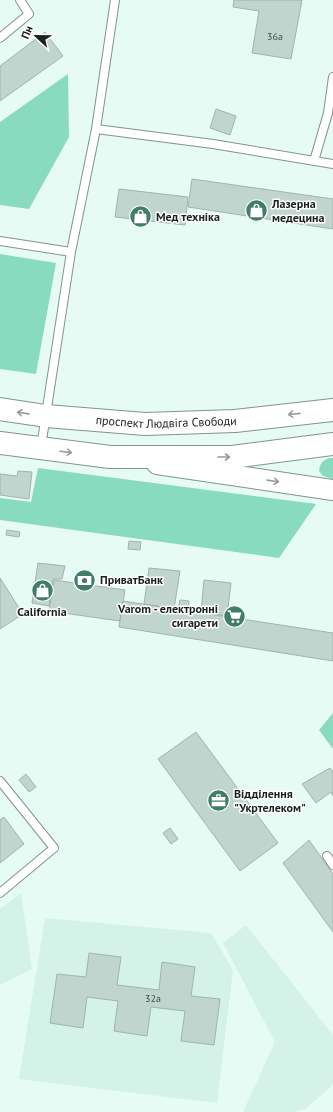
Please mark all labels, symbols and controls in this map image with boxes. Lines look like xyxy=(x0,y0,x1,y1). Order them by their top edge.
north arrow xyxy=(16,16,56,56)
text: Пн xyxy=(18,24,36,41)
house number: 36а xyxy=(267,30,283,43)
place label: Лазерна медецина xyxy=(271,196,325,225)
shop icon: Лазерна медецина xyxy=(243,198,269,224)
shop icon: Мед техніка xyxy=(128,204,154,230)
place label: Мед техніка xyxy=(156,209,220,224)
one-way arrow xyxy=(17,409,30,417)
one-way arrow xyxy=(288,410,301,418)
street label: проспект Людвіга Свободи xyxy=(95,412,237,431)
one-way arrow xyxy=(59,448,72,456)
one-way arrow xyxy=(217,453,230,461)
one-way arrow xyxy=(266,477,279,485)
bank icon: ПриватБанк xyxy=(71,567,97,593)
place label: ПриватБанк xyxy=(100,572,163,587)
shop icon: California xyxy=(29,578,55,604)
place label: Varom - електронні сигарети xyxy=(117,601,218,630)
supermarket icon: Varom - електронні сигарети xyxy=(221,603,247,629)
place label: California xyxy=(17,604,67,619)
place label: Відділення "Укртелеком" xyxy=(234,786,306,815)
office icon: Відділення "Укртелеком" xyxy=(205,788,231,814)
house number: 32а xyxy=(145,992,161,1005)

